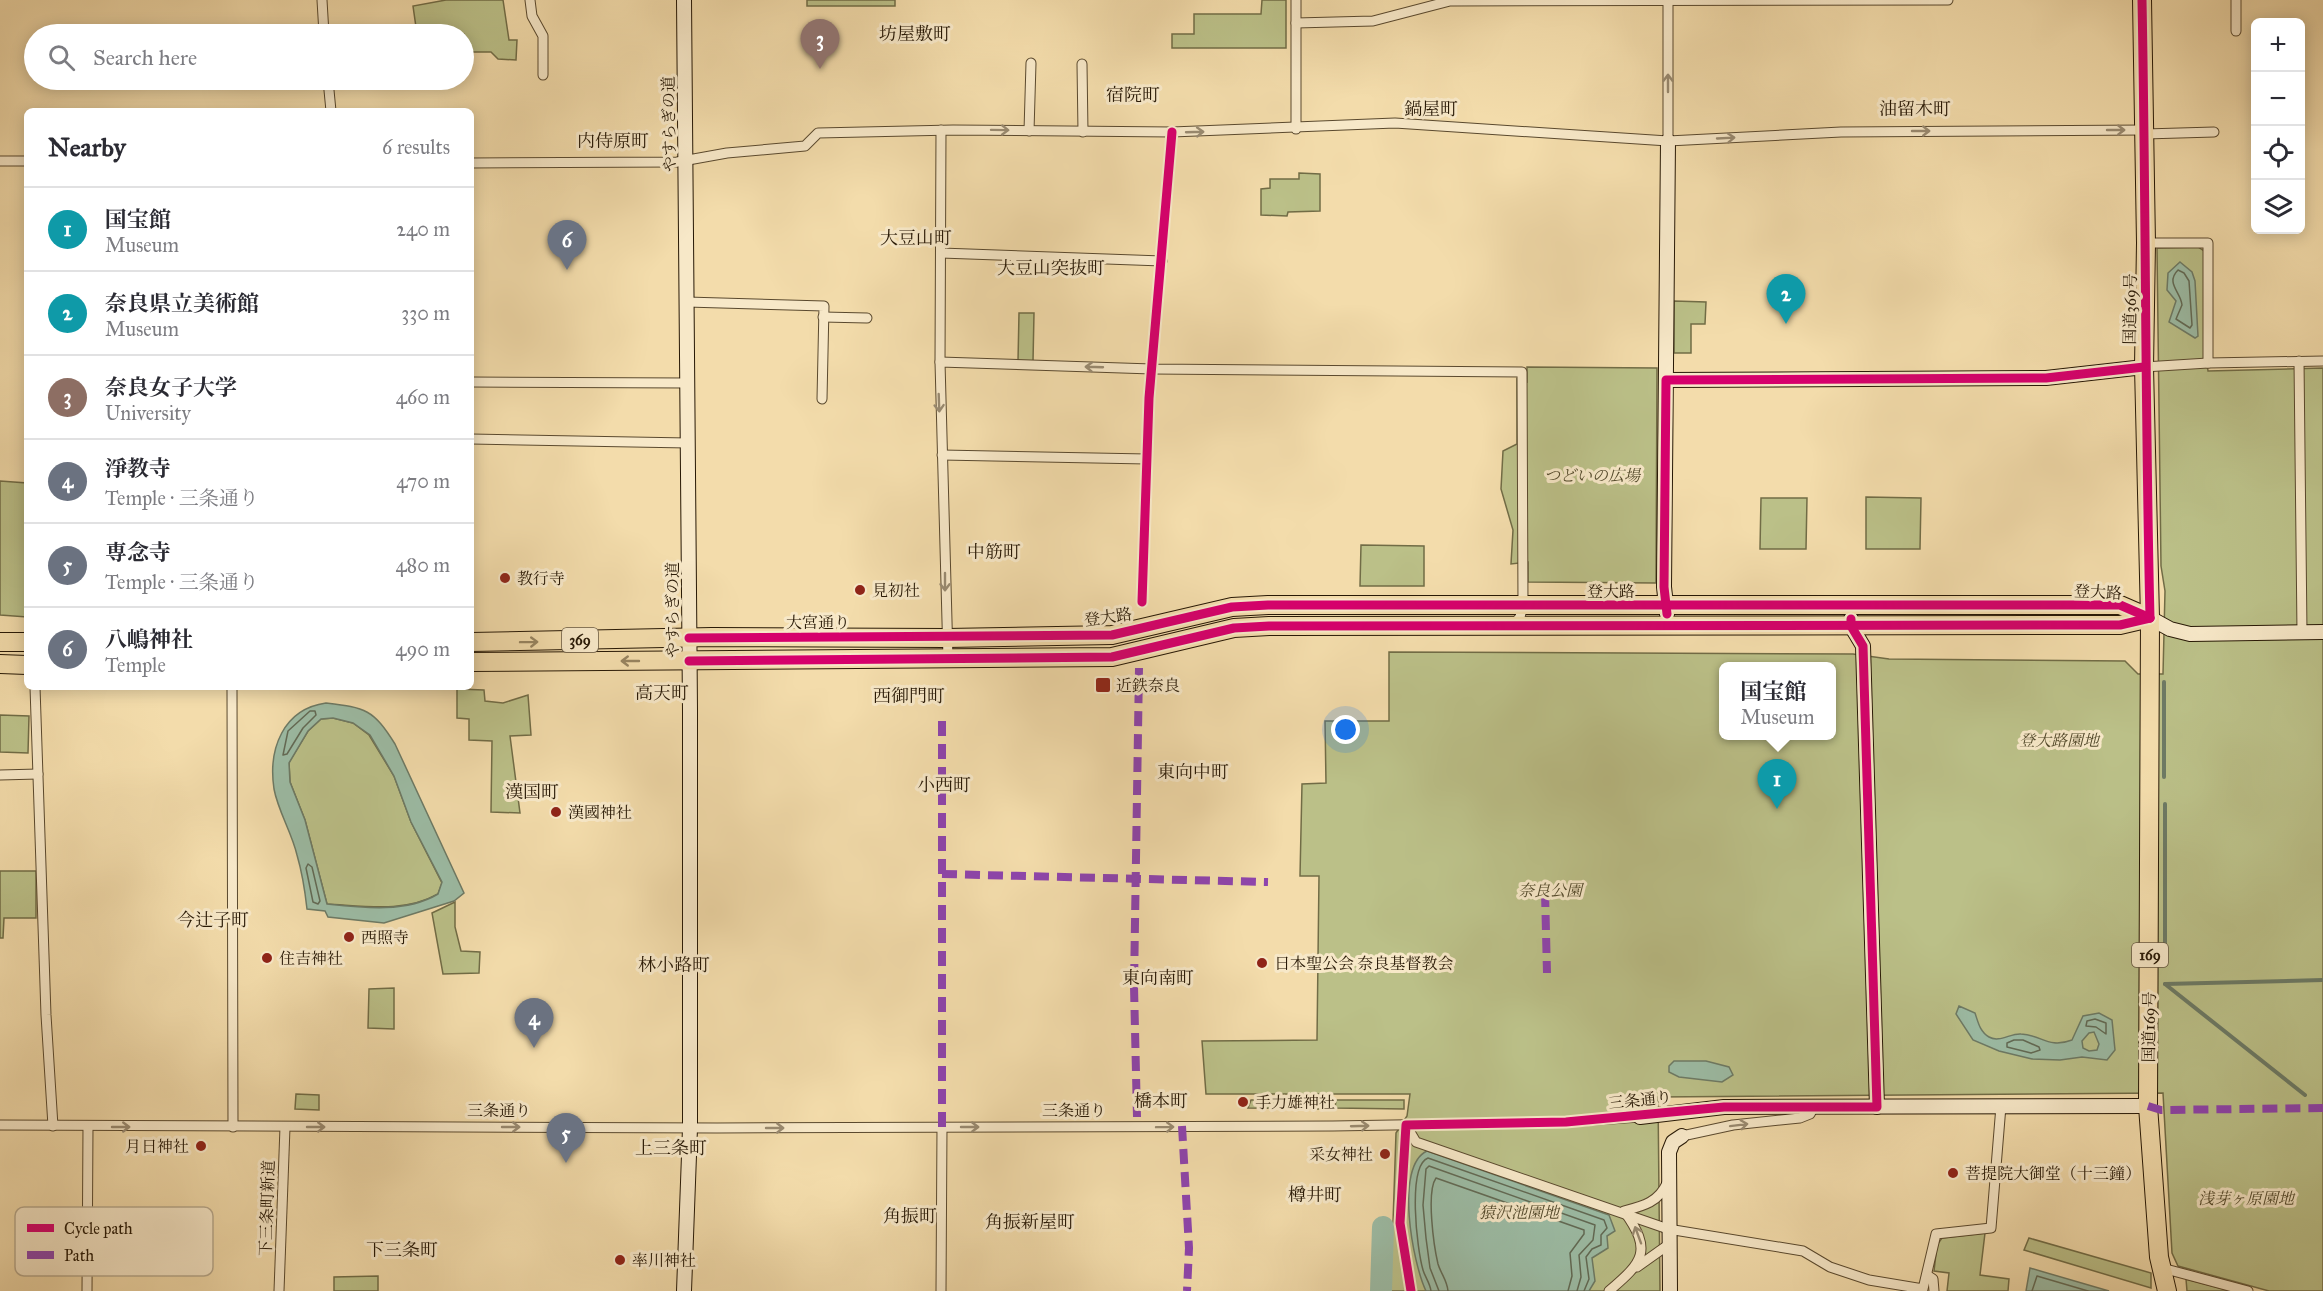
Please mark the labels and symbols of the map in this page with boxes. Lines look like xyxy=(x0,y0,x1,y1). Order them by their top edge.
pin: 3 xyxy=(800,20,840,69)
district label: 坊屋敷町 xyxy=(879,23,951,45)
one-way arrow xyxy=(1662,73,1674,93)
street label: やすらぎの道 xyxy=(659,76,679,172)
district label: 宿院町 xyxy=(1106,84,1160,106)
district label: 鍋屋町 xyxy=(1404,98,1458,120)
district label: 油留木町 xyxy=(1879,98,1951,120)
one-way arrow xyxy=(989,124,1009,136)
one-way arrow xyxy=(2105,124,2125,136)
one-way arrow xyxy=(1910,125,1930,137)
one-way arrow xyxy=(1184,126,1204,138)
district label: 内侍原町 xyxy=(577,130,649,152)
one-way arrow xyxy=(1716,133,1736,144)
pin: 6 xyxy=(548,220,586,270)
district label: 大豆山町 xyxy=(880,227,952,249)
district label: 大豆山突抜町 xyxy=(997,257,1105,279)
street label: 国道369号 xyxy=(2120,273,2140,345)
pin: 2 xyxy=(1766,274,1806,324)
one-way arrow xyxy=(1085,361,1105,372)
one-way arrow xyxy=(934,393,945,413)
park label: つどいの広場 xyxy=(1544,466,1642,485)
district label: 中筋町 xyxy=(967,541,1021,563)
street label: やすらぎの道 xyxy=(663,562,682,658)
place label: 教行寺 xyxy=(517,569,565,588)
marker: 教行寺 xyxy=(498,571,512,585)
one-way arrow xyxy=(939,571,951,591)
place label: 見初社 xyxy=(872,581,920,600)
street label: 登大路 xyxy=(2074,581,2122,603)
street label: 登大路 xyxy=(1587,582,1635,601)
marker: 見初社 xyxy=(853,583,867,597)
street label: 登大路 xyxy=(1083,604,1133,630)
street label: 大宮通り xyxy=(786,613,850,632)
road number: 369 xyxy=(562,628,598,652)
one-way arrow xyxy=(519,636,539,647)
one-way arrow xyxy=(621,655,641,667)
marker: 近鉄奈良 xyxy=(1094,676,1112,694)
place label: 近鉄奈良 xyxy=(1116,676,1180,695)
district label: 高天町 xyxy=(635,682,689,704)
district label: 西御門町 xyxy=(873,685,945,707)
your location xyxy=(1331,715,1360,744)
park label: 登大路園地 xyxy=(2019,731,2101,750)
pin: 1 xyxy=(1758,760,1796,809)
district label: 東向中町 xyxy=(1157,761,1229,783)
district label: 小西町 xyxy=(917,774,971,796)
district label: 漢国町 xyxy=(505,781,559,803)
place label: 漢國神社 xyxy=(568,803,632,822)
marker: 漢國神社 xyxy=(549,805,563,819)
park label: 奈良公園 xyxy=(1518,881,1585,900)
district label: 今辻子町 xyxy=(177,909,249,931)
place label: 西照寺 xyxy=(361,928,409,947)
marker: 西照寺 xyxy=(342,930,356,944)
road number: 169 xyxy=(2132,943,2168,967)
place label: 住吉神社 xyxy=(279,949,343,968)
marker: 住吉神社 xyxy=(260,951,274,965)
district label: 林小路町 xyxy=(638,954,710,976)
place label: 日本聖公会 奈良基督教会 xyxy=(1274,954,1453,973)
marker: 日本聖公会 奈良基督教会 xyxy=(1255,956,1269,970)
district label: 東向南町 xyxy=(1122,967,1194,989)
street label: 国道169号 xyxy=(2139,991,2159,1063)
pin: 4 xyxy=(514,998,554,1048)
street label: 三条通り xyxy=(1607,1087,1673,1113)
district label: 橋本町 xyxy=(1134,1090,1188,1112)
place label: 手力雄神社 xyxy=(1255,1093,1335,1112)
marker: 手力雄神社 xyxy=(1236,1095,1250,1109)
street label: 三条通り xyxy=(467,1101,531,1120)
street label: 三条通り xyxy=(1042,1101,1106,1120)
pin: 5 xyxy=(546,1114,586,1163)
one-way arrow xyxy=(1729,1119,1749,1130)
one-way arrow xyxy=(1350,1120,1370,1131)
one-way arrow xyxy=(111,1121,131,1133)
one-way arrow xyxy=(306,1121,326,1133)
one-way arrow xyxy=(501,1121,521,1133)
one-way arrow xyxy=(960,1121,980,1133)
one-way arrow xyxy=(1155,1121,1175,1132)
one-way arrow xyxy=(765,1122,785,1134)
place label: 月日神社 xyxy=(125,1137,189,1156)
district label: 上三条町 xyxy=(635,1137,707,1159)
marker: 月日神社 xyxy=(194,1139,208,1153)
place label: 采女神社 xyxy=(1309,1145,1373,1164)
marker: 采女神社 xyxy=(1378,1147,1392,1161)
street label: 下三条町新道 xyxy=(256,1160,278,1256)
place label: 菩提院大御堂（十三鐘） xyxy=(1965,1164,2141,1183)
marker: 菩提院大御堂（十三鐘） xyxy=(1946,1166,1960,1180)
district label: 樽井町 xyxy=(1288,1184,1342,1206)
park label: 浅芽ヶ原園地 xyxy=(2198,1189,2296,1208)
park label: 猿沢池園地 xyxy=(1479,1203,1561,1222)
district label: 角振町 xyxy=(883,1205,937,1227)
legend xyxy=(15,1207,213,1276)
district label: 角振新屋町 xyxy=(985,1211,1075,1233)
text: Cycle path xyxy=(64,1219,133,1238)
one-way arrow xyxy=(1631,1227,1642,1245)
district label: 下三条町 xyxy=(366,1239,438,1261)
text: Path xyxy=(64,1246,94,1265)
place label: 率川神社 xyxy=(632,1251,696,1270)
marker: 率川神社 xyxy=(613,1253,627,1267)

